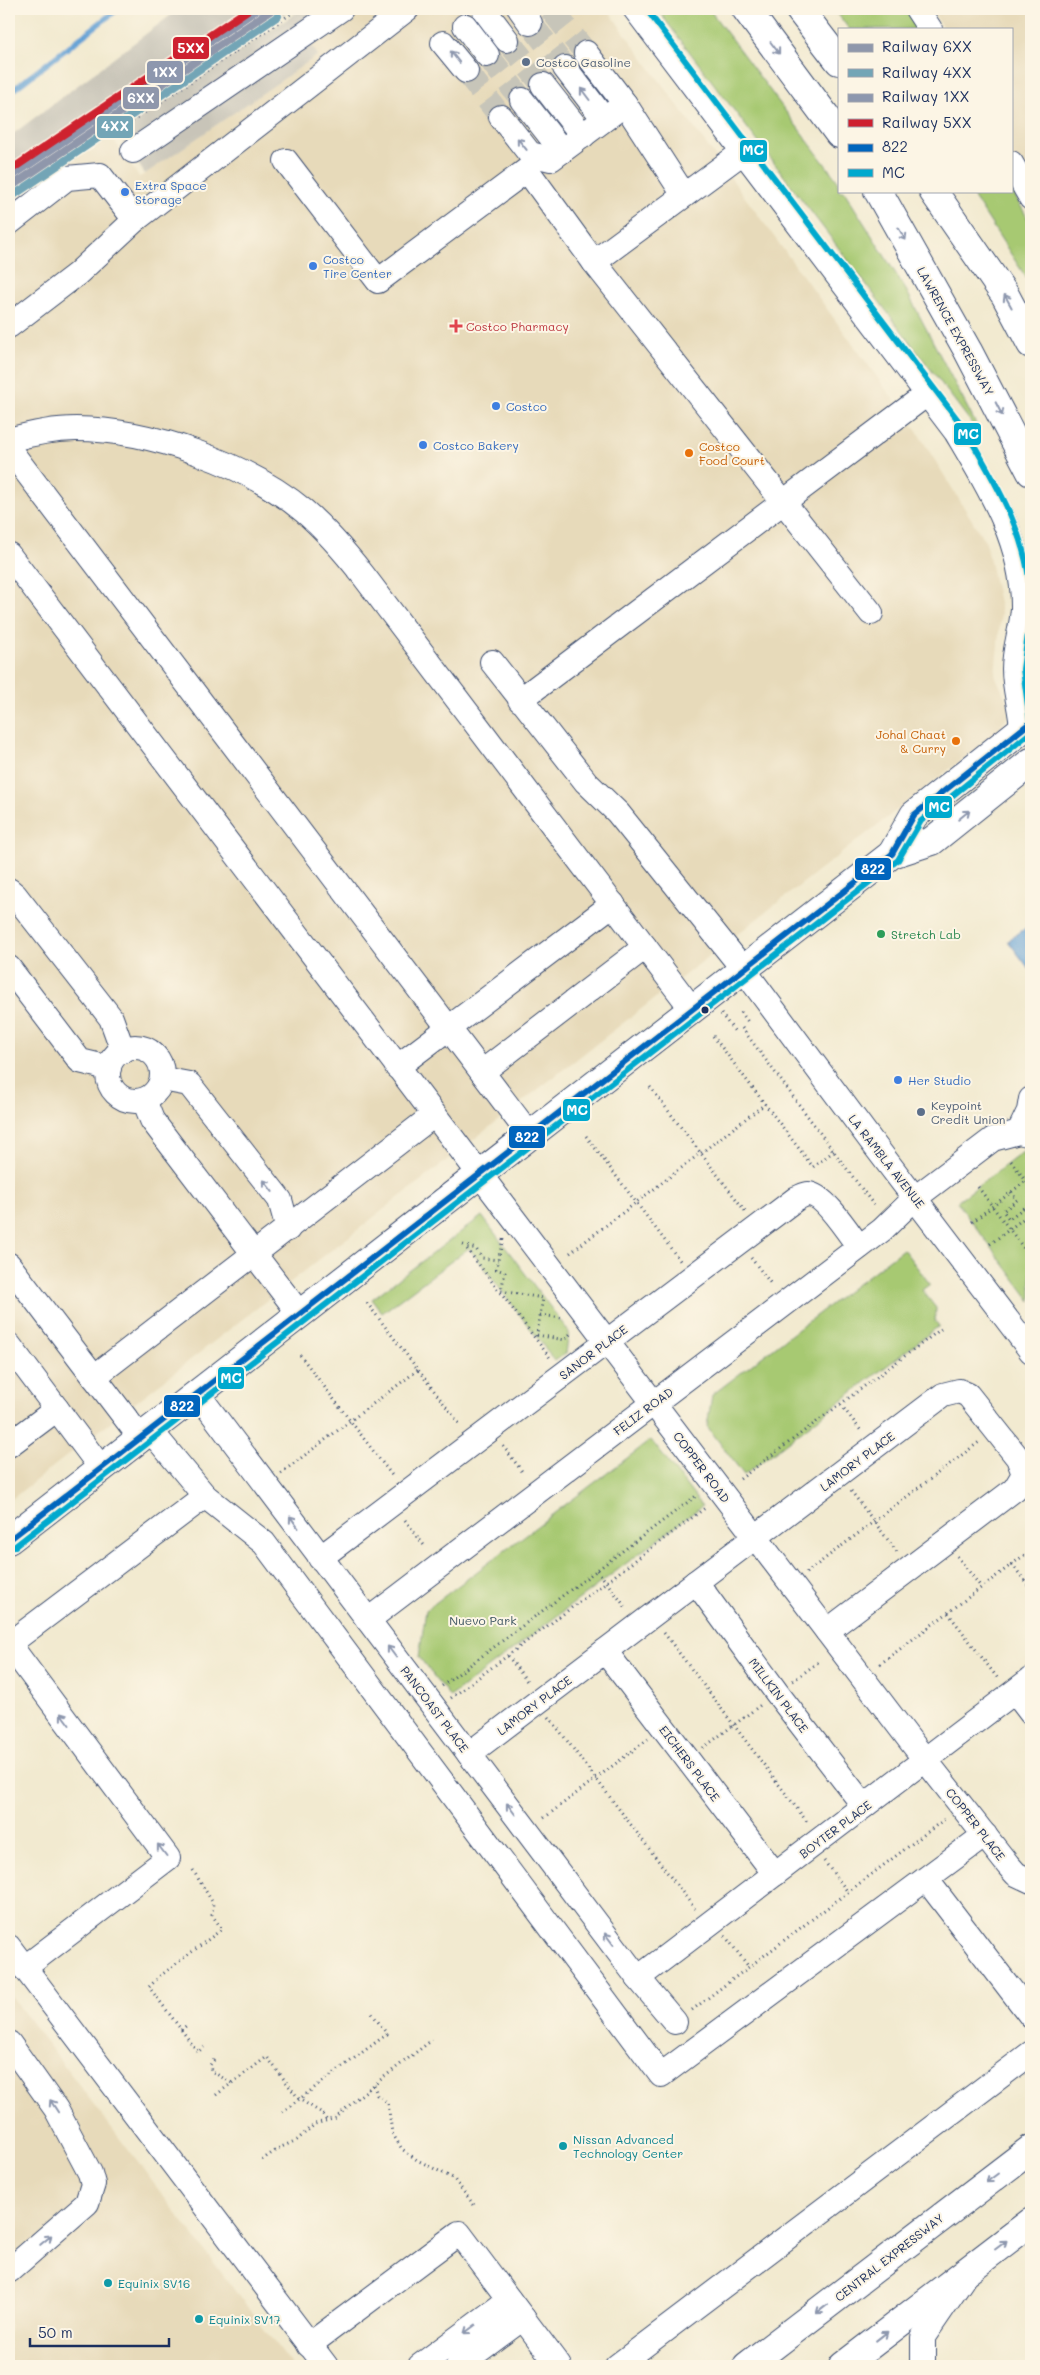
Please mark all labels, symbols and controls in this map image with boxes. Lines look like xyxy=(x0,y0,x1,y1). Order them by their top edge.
legend xyxy=(838,28,1012,192)
line badge: 5XX xyxy=(172,36,210,60)
text: Railway 6XX xyxy=(882,36,972,56)
text: 5XX xyxy=(177,38,205,57)
one-way arrow xyxy=(770,41,780,55)
one-way arrow xyxy=(449,51,460,64)
place label: Costco Gasoline xyxy=(536,54,631,70)
marker: Costco Gasoline xyxy=(520,56,532,68)
line badge: 1XX xyxy=(146,60,184,84)
text: 1XX xyxy=(152,62,178,81)
text: Railway 4XX xyxy=(882,62,972,82)
line badge: 6XX xyxy=(122,86,160,110)
text: Railway 1XX xyxy=(882,86,970,106)
one-way arrow xyxy=(580,87,590,101)
text: 6XX xyxy=(127,88,155,107)
text: Railway 5XX xyxy=(882,112,972,132)
line badge: 4XX xyxy=(96,115,134,139)
text: 4XX xyxy=(101,116,129,135)
text: 822 xyxy=(882,136,908,156)
one-way arrow xyxy=(517,138,528,151)
line badge: MC xyxy=(739,139,768,163)
text: MC xyxy=(742,140,764,159)
text: MC xyxy=(882,162,905,182)
place label: Extra Space Storage xyxy=(135,177,207,207)
marker: Extra Space Storage xyxy=(119,186,131,198)
one-way arrow xyxy=(897,226,907,241)
place label: Costco Tire Center xyxy=(323,251,392,281)
marker: Costco Tire Center xyxy=(307,260,319,272)
street label: LAWRENCE EXPRESSWAY xyxy=(914,264,998,398)
one-way arrow xyxy=(1002,295,1012,309)
place label: Costco Pharmacy xyxy=(466,318,569,334)
marker: Costco Pharmacy xyxy=(450,320,462,332)
place label: Costco xyxy=(506,398,547,414)
marker: Costco xyxy=(490,400,502,412)
one-way arrow xyxy=(994,402,1004,417)
line badge: MC xyxy=(953,422,982,446)
text: MC xyxy=(957,424,979,443)
place label: Costco Bakery xyxy=(433,437,519,453)
place label: Costco Food Court xyxy=(699,438,765,468)
marker: Costco Bakery xyxy=(417,439,429,451)
marker: Costco Food Court xyxy=(683,447,695,459)
place label: Johal Chaat & Curry xyxy=(876,726,946,756)
marker: Johal Chaat & Curry xyxy=(950,735,962,747)
line badge: MC xyxy=(924,795,953,819)
text: MC xyxy=(928,797,950,816)
one-way arrow xyxy=(957,810,970,821)
line badge: 822 xyxy=(854,857,892,881)
text: 822 xyxy=(861,859,885,878)
place label: Stretch Lab xyxy=(891,926,961,942)
marker: Stretch Lab xyxy=(875,928,887,940)
unlabelled marker xyxy=(700,1005,710,1015)
place label: Her Studio xyxy=(908,1072,971,1088)
marker: Her Studio xyxy=(892,1074,904,1086)
place label: Keypoint Credit Union xyxy=(931,1097,1006,1127)
line badge: MC xyxy=(562,1098,591,1122)
text: MC xyxy=(566,1100,588,1119)
marker: Keypoint Credit Union xyxy=(915,1106,927,1118)
street label: LA RAMBLA AVENUE xyxy=(845,1111,929,1211)
line badge: 822 xyxy=(508,1125,546,1149)
text: 822 xyxy=(515,1127,539,1146)
one-way arrow xyxy=(263,1180,274,1193)
street label: SANOR PLACE xyxy=(556,1321,631,1383)
line badge: MC xyxy=(217,1366,245,1390)
text: MC xyxy=(220,1368,242,1387)
street label: FELIZ ROAD xyxy=(610,1383,676,1439)
line badge: 822 xyxy=(163,1394,201,1418)
text: 822 xyxy=(170,1396,194,1415)
street label: COPPER ROAD xyxy=(670,1428,734,1506)
street label: LAMORY PLACE xyxy=(816,1428,898,1494)
one-way arrow xyxy=(288,1516,299,1529)
park label: Nuevo Park xyxy=(449,1612,517,1628)
one-way arrow xyxy=(386,1646,397,1659)
street label: MILLKIN PLACE xyxy=(746,1655,812,1736)
street label: PANCOAST PLACE xyxy=(397,1663,473,1755)
street label: LAMORY PLACE xyxy=(493,1672,575,1738)
one-way arrow xyxy=(60,1712,70,1726)
street label: EICHERS PLACE xyxy=(656,1722,724,1804)
street label: COPPER PLACE xyxy=(943,1784,1009,1864)
street label: BOYTER PLACE xyxy=(796,1796,874,1861)
one-way arrow xyxy=(506,1802,516,1816)
one-way arrow xyxy=(157,1843,167,1857)
one-way arrow xyxy=(604,1932,614,1946)
one-way arrow xyxy=(49,2100,59,2114)
place label: Nissan Advanced Technology Center xyxy=(573,2131,683,2161)
marker: Nissan Advanced Technology Center xyxy=(557,2140,569,2152)
one-way arrow xyxy=(985,2173,999,2183)
street label: CENTRAL EXPRESSWAY xyxy=(831,2209,947,2305)
one-way arrow xyxy=(40,2234,53,2245)
one-way arrow xyxy=(994,2239,1007,2250)
place label: Equinix SV16 xyxy=(118,2275,190,2291)
marker: Equinix SV16 xyxy=(102,2277,114,2289)
one-way arrow xyxy=(815,2304,829,2314)
place label: Equinix SV17 xyxy=(209,2311,281,2327)
marker: Equinix SV17 xyxy=(193,2313,205,2325)
scale bar xyxy=(30,2315,169,2347)
text: 50 m xyxy=(38,2322,73,2342)
one-way arrow xyxy=(464,2324,477,2335)
one-way arrow xyxy=(875,2331,888,2342)

